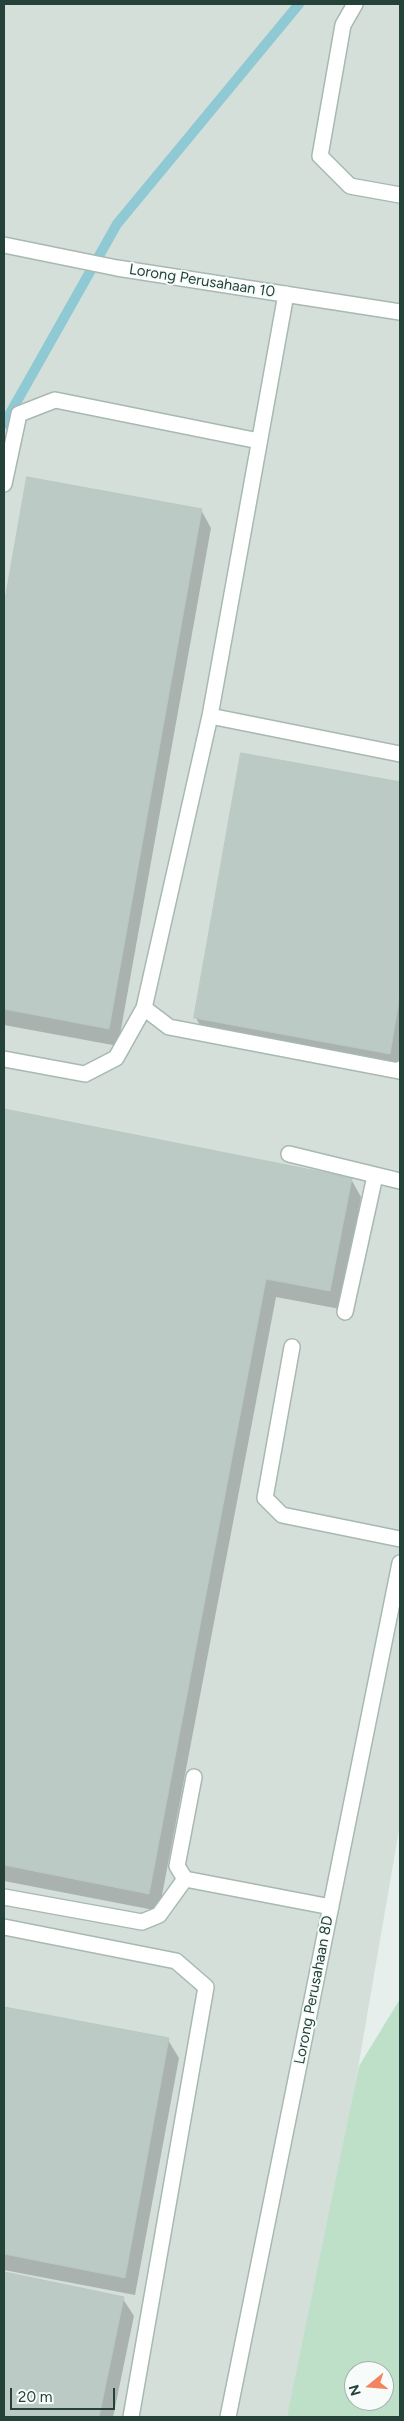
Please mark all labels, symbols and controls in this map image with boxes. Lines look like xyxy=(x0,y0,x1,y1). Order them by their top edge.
street label: Lorong Perusahaan 10 xyxy=(128,261,276,301)
street label: Lorong Perusahaan 8D xyxy=(291,1914,337,2066)
north arrow xyxy=(344,2361,394,2411)
scale bar xyxy=(12,2378,118,2410)
text: N xyxy=(345,2383,365,2398)
text: 20 m xyxy=(18,2388,52,2406)

